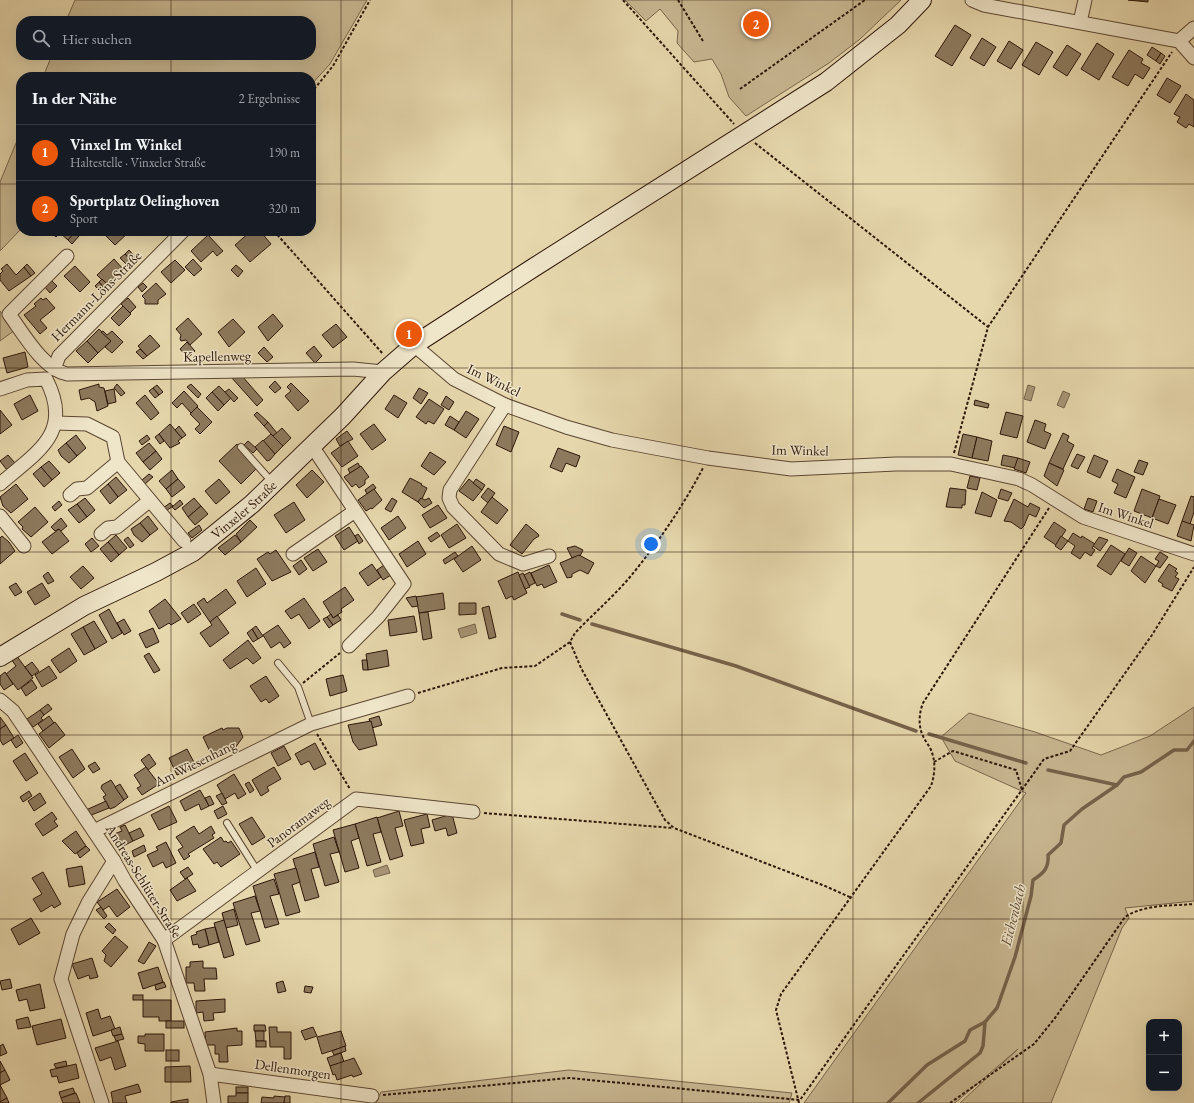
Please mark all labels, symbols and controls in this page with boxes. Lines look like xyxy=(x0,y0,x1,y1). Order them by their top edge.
pin: 2 xyxy=(743,9,769,39)
search box xyxy=(16,16,316,60)
icon: search xyxy=(30,27,52,49)
text: Hier suchen xyxy=(62,29,132,48)
text: In der Nähe xyxy=(32,87,117,109)
text: 2 Ergebnisse xyxy=(239,90,300,107)
text: Vinxel Im Winkel xyxy=(70,135,182,154)
text: 1 xyxy=(42,144,48,161)
text: 190 m xyxy=(269,144,300,161)
text: Haltestelle · Vinxeler Straße xyxy=(70,154,206,171)
text: Sportplatz Oelinghoven xyxy=(70,191,219,210)
text: 2 xyxy=(42,200,48,217)
text: 320 m xyxy=(269,200,300,217)
text: Sport xyxy=(70,210,98,227)
street label: Hermann-Löns-Straße xyxy=(47,246,146,345)
pin: 1 xyxy=(396,319,422,349)
street label: Kapellenweg xyxy=(183,346,252,366)
street label: Im Winkel xyxy=(464,359,524,401)
street label: Im Winkel xyxy=(771,441,829,460)
street label: Vinxeler Straße xyxy=(207,476,281,543)
street label: Im Winkel xyxy=(1096,498,1157,533)
your location xyxy=(641,534,661,554)
street label: Am Wiesenhang xyxy=(150,735,240,791)
street label: Panoramaweg xyxy=(263,792,334,852)
street label: Andreas-Schlüter-Straße xyxy=(101,820,186,942)
water label: Eichenbach xyxy=(995,881,1030,949)
map controls xyxy=(1146,1019,1182,1091)
button: + xyxy=(1146,1019,1182,1055)
street label: Dellenmorgen xyxy=(254,1055,333,1083)
button: − xyxy=(1146,1055,1182,1091)

